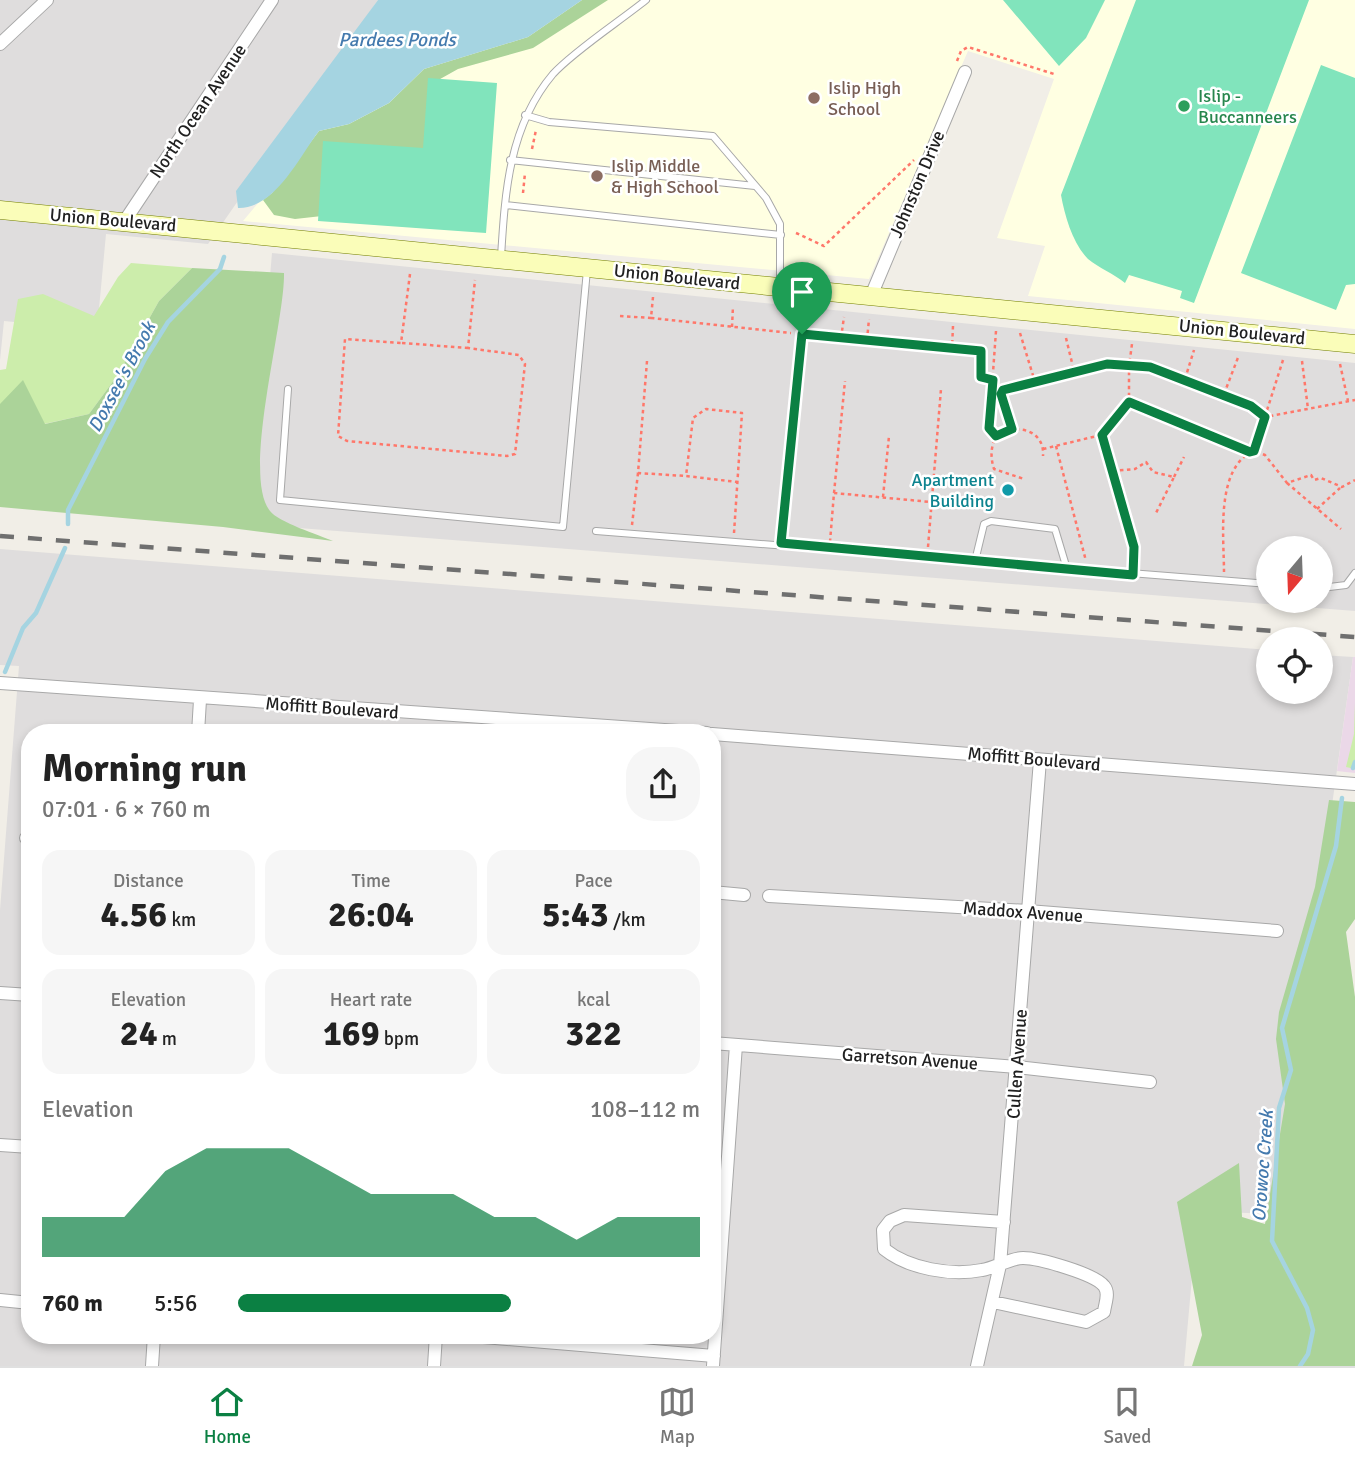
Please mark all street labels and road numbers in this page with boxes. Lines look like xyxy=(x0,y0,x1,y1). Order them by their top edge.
street label: North Ocean Avenue xyxy=(145,40,251,182)
street label: Johnston Drive xyxy=(885,127,949,241)
street label: Union Boulevard xyxy=(49,203,177,237)
street label: Union Boulevard xyxy=(613,259,741,295)
street label: Union Boulevard xyxy=(1178,314,1306,350)
street label: Moffitt Boulevard xyxy=(265,692,399,724)
street label: Moffitt Boulevard xyxy=(967,742,1101,776)
street label: Maddox Avenue xyxy=(962,897,1084,927)
street label: Cullen Avenue xyxy=(1002,1008,1032,1120)
street label: Garretson Avenue xyxy=(841,1043,979,1075)

